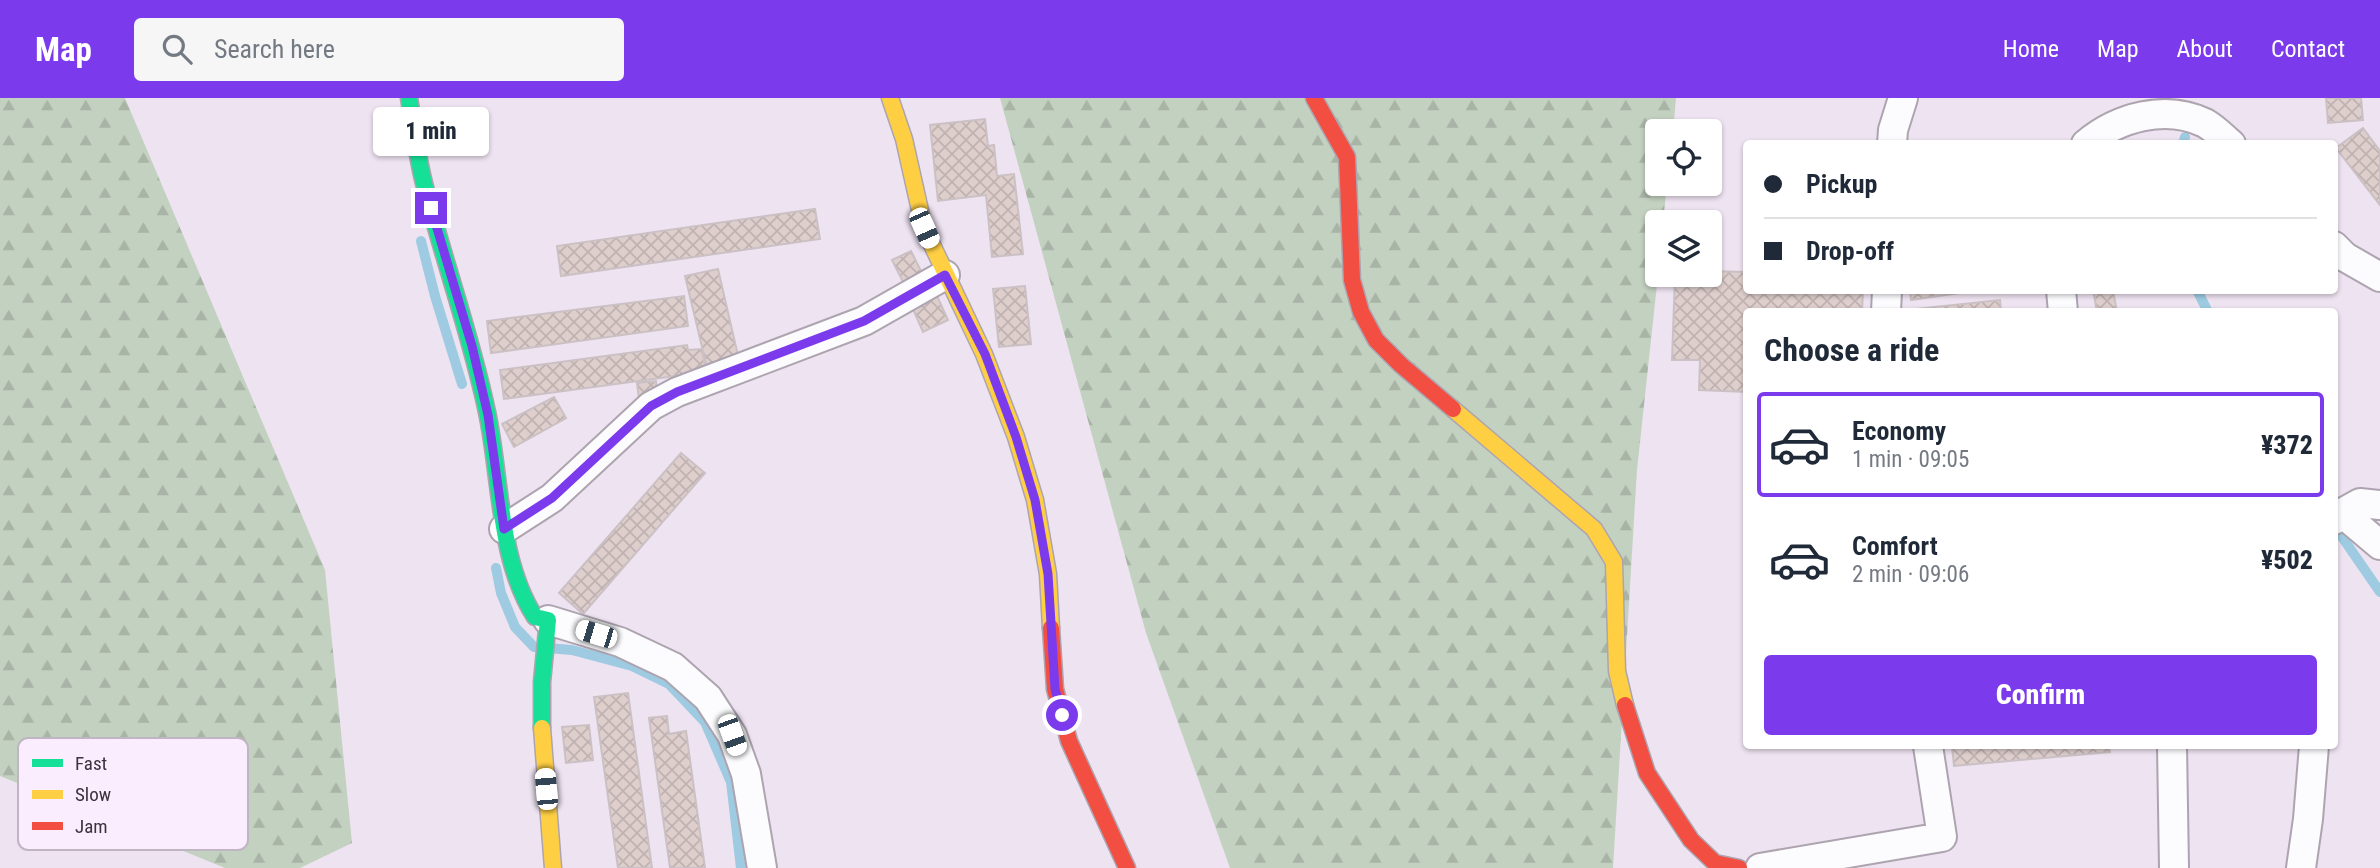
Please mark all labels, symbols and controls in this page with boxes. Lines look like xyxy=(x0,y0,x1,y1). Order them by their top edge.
search box xyxy=(134,18,624,81)
text: Map xyxy=(35,30,92,69)
icon: search xyxy=(158,30,196,68)
text: Search here xyxy=(214,34,335,64)
text: Home xyxy=(2003,35,2059,63)
text: Map xyxy=(2097,35,2139,63)
text: About xyxy=(2177,35,2233,63)
text: Contact xyxy=(2271,35,2345,63)
callout: 1 min xyxy=(373,106,489,155)
text: 1 min xyxy=(405,118,457,145)
map controls xyxy=(1645,119,1722,287)
button: locate xyxy=(1645,119,1722,196)
text: Pickup xyxy=(1806,169,1877,199)
route end xyxy=(415,192,447,224)
car xyxy=(906,205,943,251)
button: layers xyxy=(1645,210,1722,287)
text: Drop-off xyxy=(1806,236,1894,266)
text: Choose a ride xyxy=(1764,331,1939,369)
icon: car xyxy=(1768,413,1831,476)
text: Economy xyxy=(1852,416,1946,446)
text: ¥372 xyxy=(2261,430,2313,460)
text: 1 min · 09:05 xyxy=(1852,446,1969,473)
icon: car xyxy=(1768,528,1831,591)
text: Comfort xyxy=(1852,531,1938,561)
text: ¥502 xyxy=(2261,545,2313,575)
text: 2 min · 09:06 xyxy=(1852,561,1969,588)
car xyxy=(573,618,620,650)
button: Confirm xyxy=(1764,655,2317,735)
route start xyxy=(1046,699,1078,731)
car xyxy=(715,712,750,758)
legend xyxy=(18,738,248,850)
text: Fast xyxy=(75,752,107,775)
car xyxy=(534,767,559,811)
text: Slow xyxy=(75,783,111,806)
text: Jam xyxy=(75,815,108,838)

